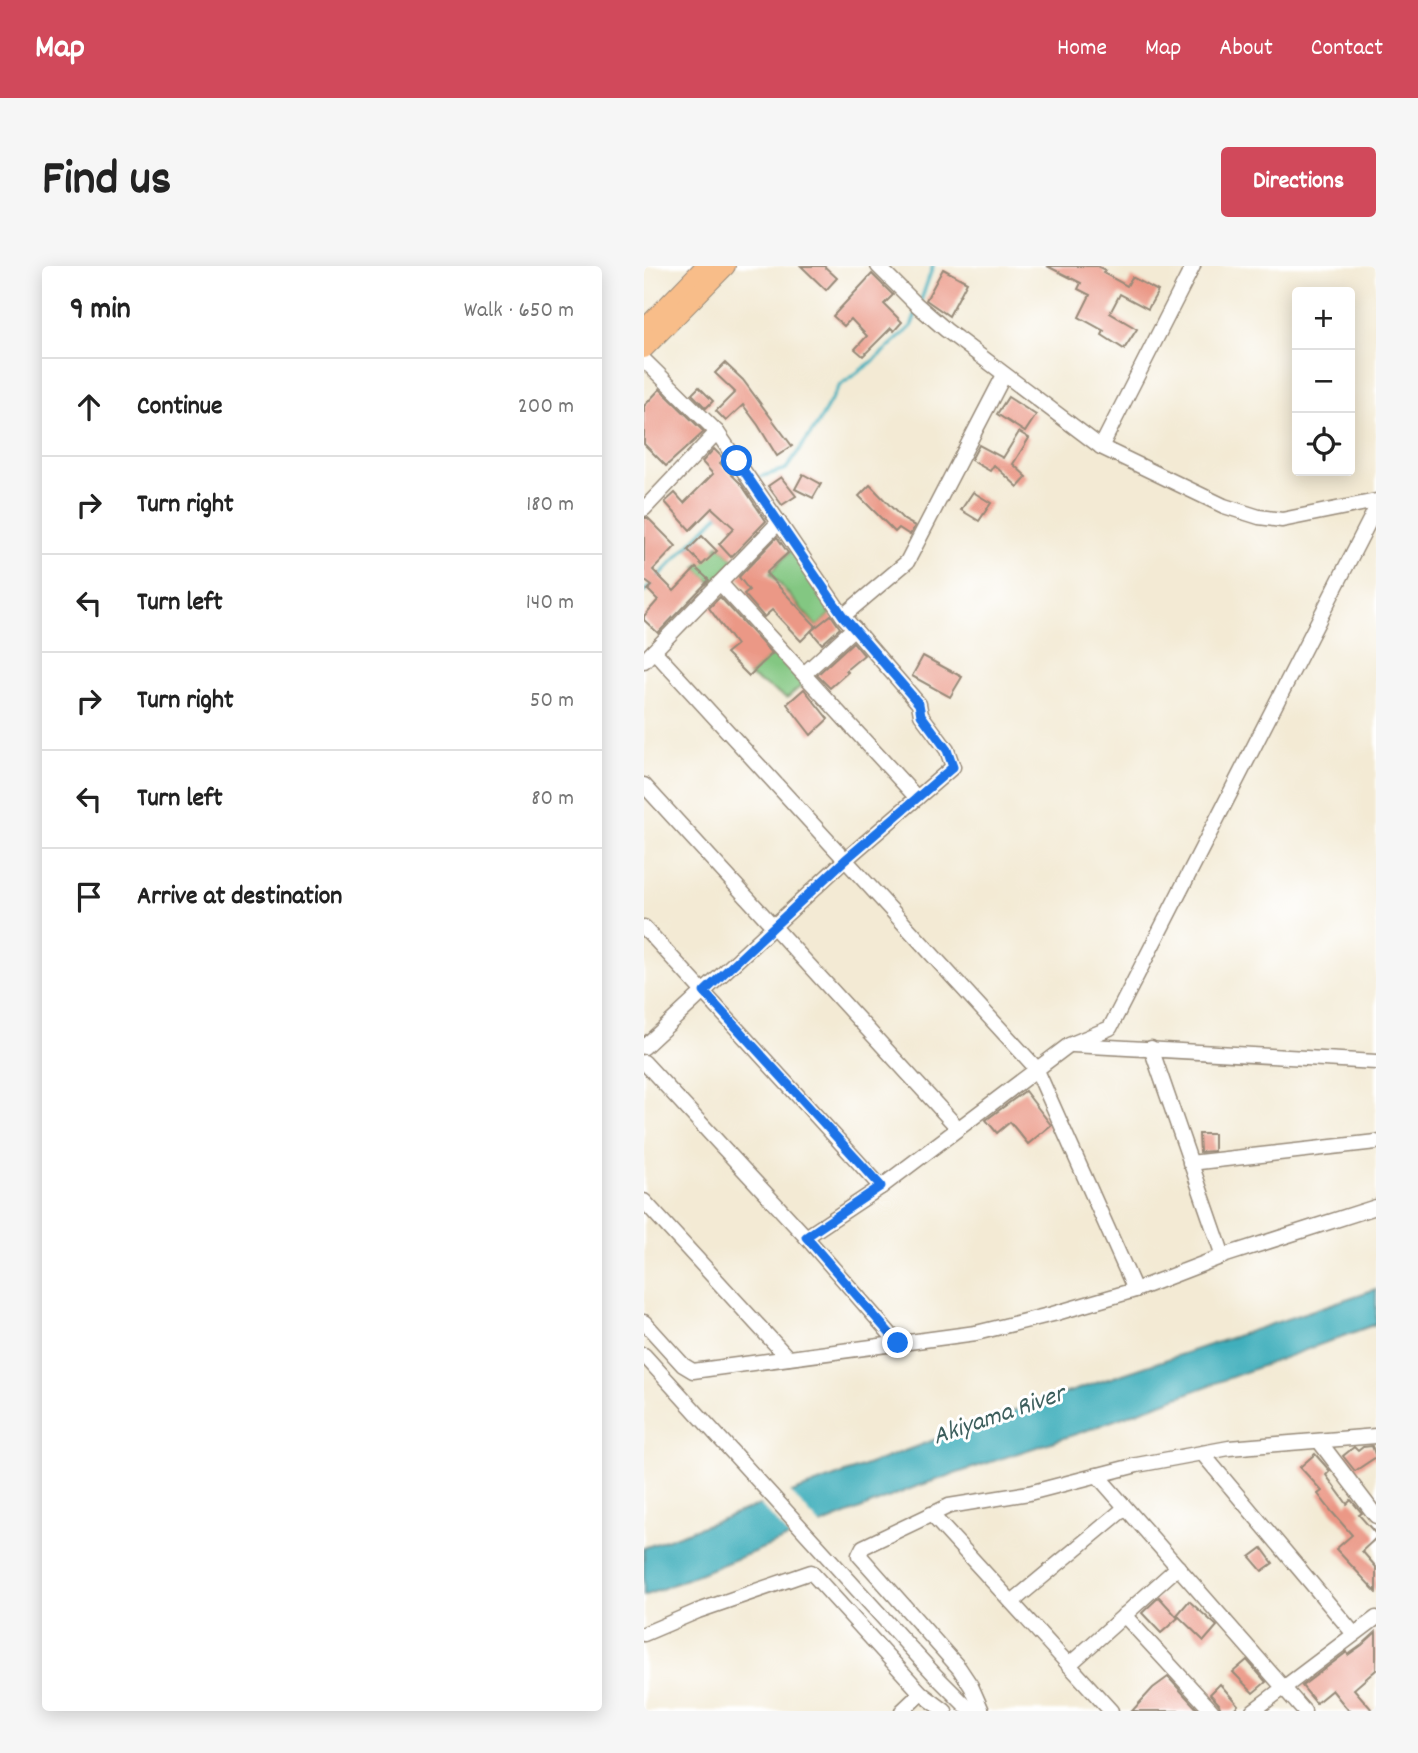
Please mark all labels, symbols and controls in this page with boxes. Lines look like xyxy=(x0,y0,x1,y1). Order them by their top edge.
text: Map xyxy=(35,26,85,73)
text: Home xyxy=(1057,32,1107,66)
text: Map xyxy=(1145,32,1181,66)
text: About xyxy=(1219,32,1273,66)
text: Contact xyxy=(1311,32,1383,66)
text: Find us xyxy=(42,147,171,217)
button: Directions xyxy=(1221,147,1376,217)
map controls xyxy=(1292,287,1355,476)
button: + xyxy=(1292,287,1355,350)
text: 9 min xyxy=(70,290,131,333)
text: Walk · 650 m xyxy=(464,295,574,328)
button: − xyxy=(1292,350,1355,413)
icon: ahead xyxy=(70,388,108,426)
text: Continue xyxy=(137,389,222,426)
text: 200 m xyxy=(518,391,574,424)
button: locate xyxy=(1292,413,1355,476)
route start xyxy=(721,445,752,476)
icon: right xyxy=(70,486,108,524)
text: Turn right xyxy=(137,487,234,524)
text: 180 m xyxy=(526,489,574,522)
icon: left xyxy=(70,584,108,622)
text: Turn left xyxy=(137,585,223,622)
text: 140 m xyxy=(526,587,574,620)
icon: right xyxy=(70,682,108,720)
text: Turn right xyxy=(137,683,234,720)
text: 50 m xyxy=(530,685,574,718)
icon: left xyxy=(70,780,108,818)
text: Turn left xyxy=(137,781,223,818)
text: 80 m xyxy=(531,783,574,816)
icon: arrive xyxy=(70,878,108,916)
text: Arrive at destination xyxy=(137,879,342,916)
route end xyxy=(882,1327,913,1358)
water label: Akiyama River xyxy=(928,1375,1073,1456)

